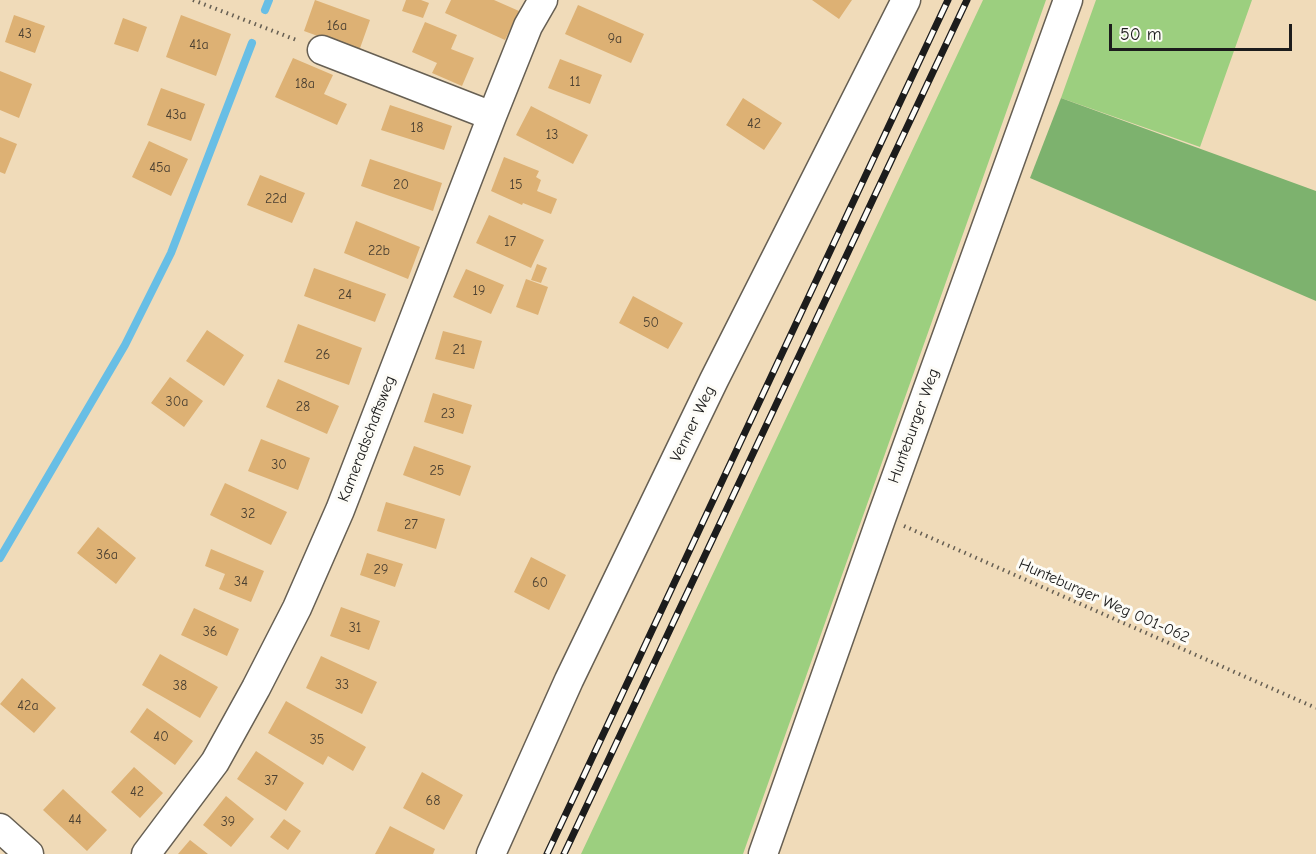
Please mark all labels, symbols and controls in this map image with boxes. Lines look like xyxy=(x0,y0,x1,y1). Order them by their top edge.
scale bar xyxy=(1112,12,1295,50)
house number: 16a xyxy=(327,18,347,34)
text: 50 m xyxy=(1120,24,1162,45)
house number: 43 xyxy=(18,26,32,42)
house number: 9a xyxy=(608,31,622,47)
house number: 41a xyxy=(189,37,209,53)
house number: 11 xyxy=(569,74,581,90)
house number: 18a xyxy=(295,76,315,92)
house number: 43a xyxy=(165,107,187,123)
house number: 42 xyxy=(747,116,761,132)
house number: 18 xyxy=(411,120,423,136)
house number: 13 xyxy=(546,127,558,143)
house number: 45a xyxy=(149,160,171,176)
house number: 20 xyxy=(393,177,409,193)
house number: 15 xyxy=(509,177,523,193)
house number: 22d xyxy=(265,191,287,207)
house number: 17 xyxy=(504,234,516,250)
house number: 22b xyxy=(368,243,390,259)
house number: 19 xyxy=(473,283,485,299)
house number: 24 xyxy=(338,287,352,303)
house number: 50 xyxy=(643,315,659,331)
house number: 21 xyxy=(453,342,465,358)
house number: 26 xyxy=(316,347,330,363)
street label: Hunteburger Weg xyxy=(884,366,944,486)
street label: Kameradschaftsweg xyxy=(334,373,400,505)
street label: Venner Weg xyxy=(666,383,720,465)
house number: 30a xyxy=(166,394,188,410)
house number: 28 xyxy=(296,399,310,415)
house number: 23 xyxy=(441,406,455,422)
house number: 30 xyxy=(271,457,287,473)
house number: 25 xyxy=(430,463,444,479)
house number: 32 xyxy=(241,506,255,522)
house number: 27 xyxy=(404,517,418,533)
house number: 36a xyxy=(96,547,118,563)
street label: Hunteburger Weg 001-062 xyxy=(1016,555,1192,647)
house number: 29 xyxy=(374,562,388,578)
house number: 34 xyxy=(234,574,248,590)
house number: 60 xyxy=(532,575,548,591)
house number: 31 xyxy=(349,620,361,636)
house number: 36 xyxy=(203,624,217,640)
house number: 33 xyxy=(335,677,349,693)
house number: 38 xyxy=(173,678,187,694)
house number: 42a xyxy=(17,698,39,714)
house number: 40 xyxy=(153,729,169,745)
house number: 35 xyxy=(310,732,324,748)
house number: 37 xyxy=(264,773,278,789)
house number: 42 xyxy=(130,784,144,800)
house number: 68 xyxy=(426,793,440,809)
house number: 44 xyxy=(68,812,82,828)
house number: 39 xyxy=(221,814,235,830)

